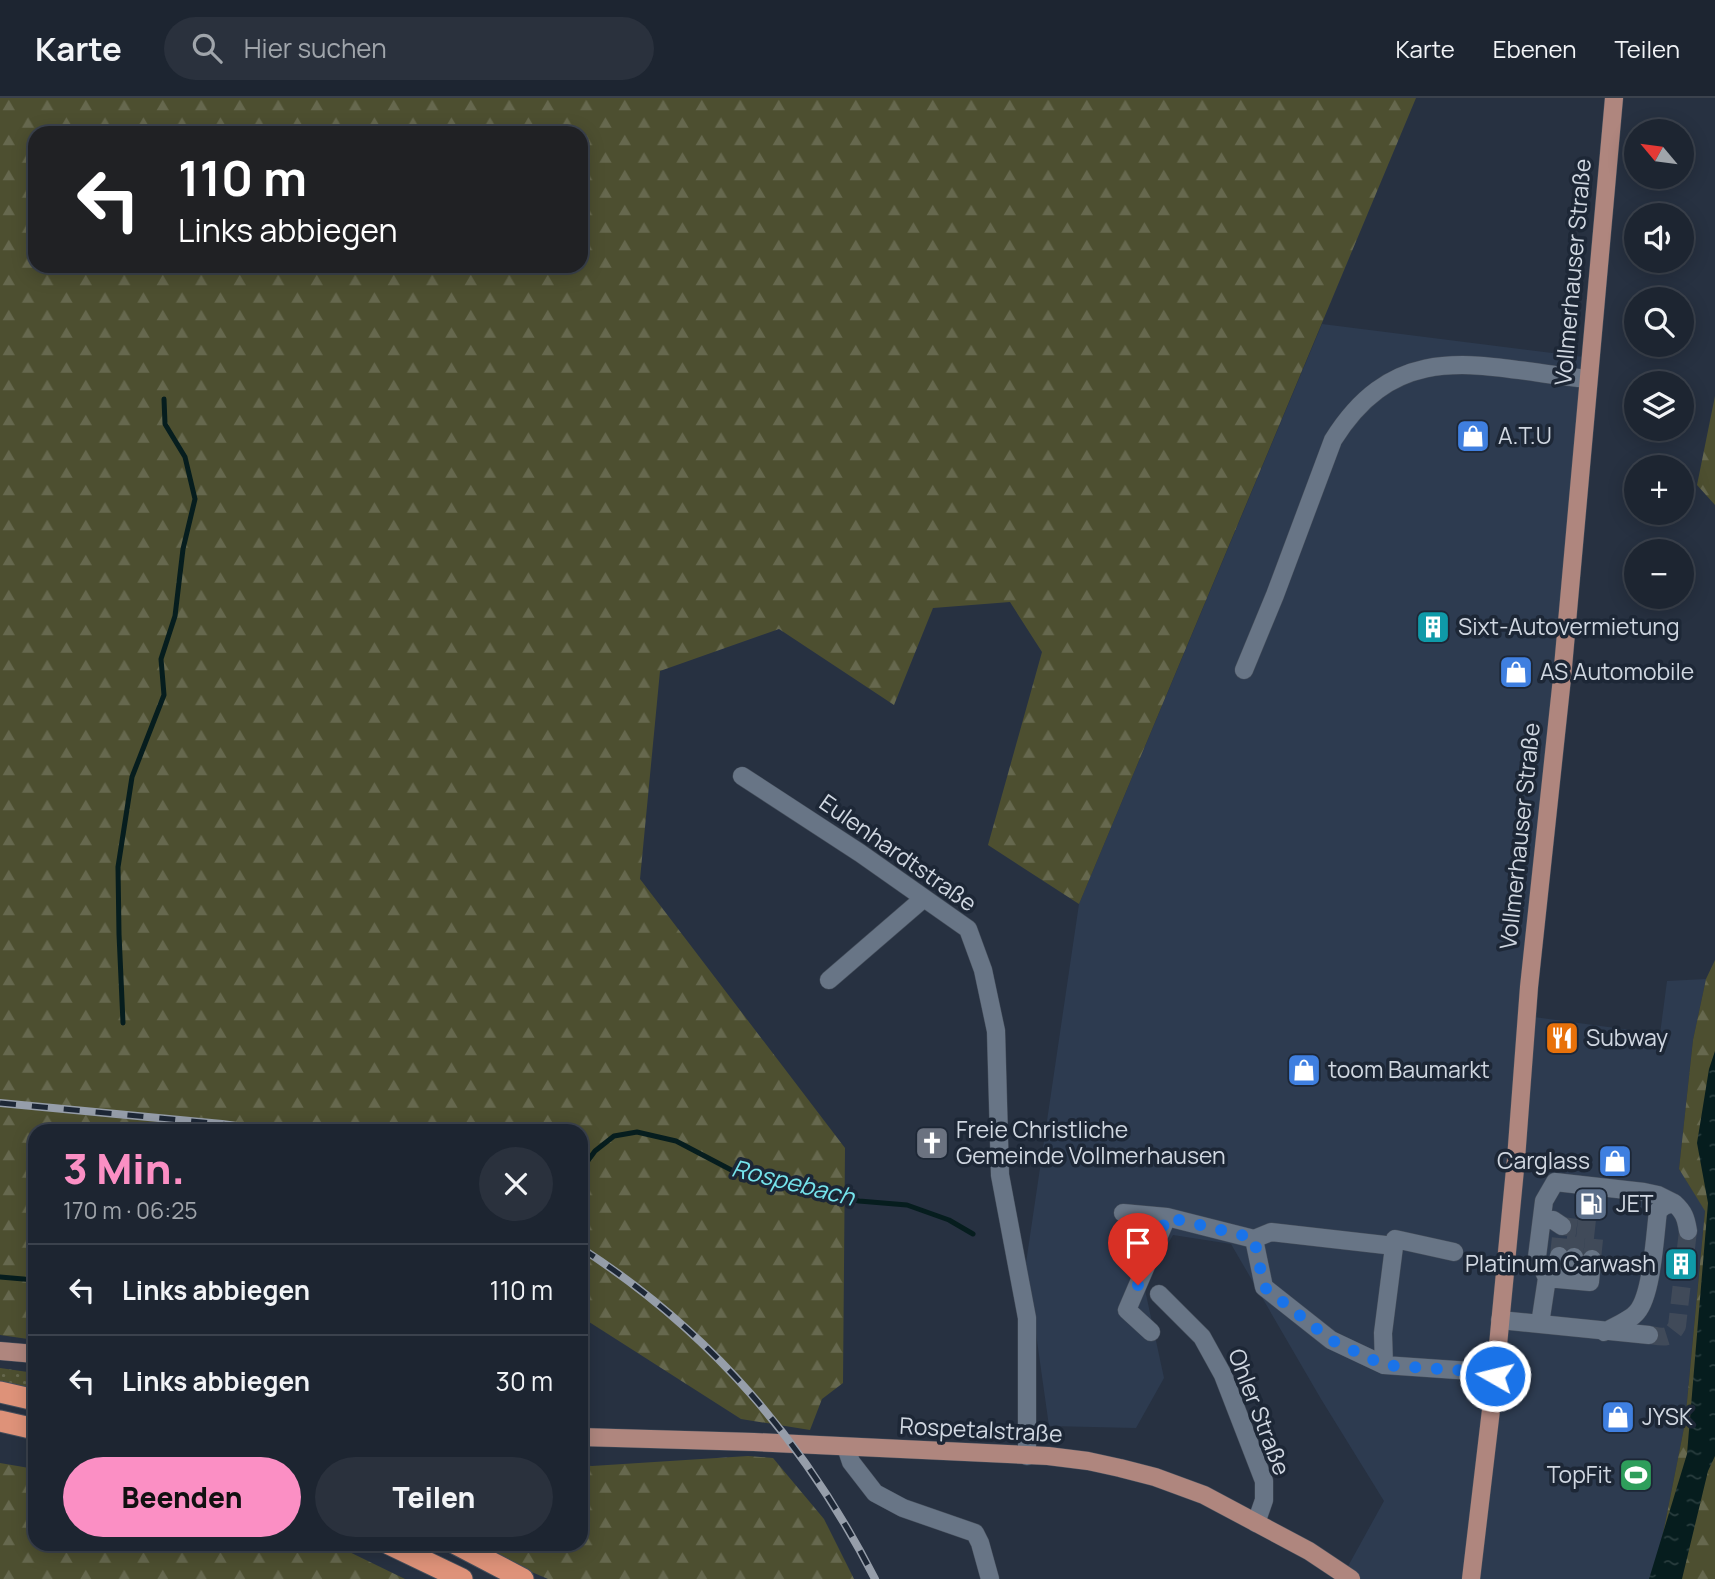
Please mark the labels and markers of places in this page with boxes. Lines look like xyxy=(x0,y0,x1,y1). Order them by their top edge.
shop icon: A.T.U xyxy=(1454,417,1492,455)
place label: A.T.U xyxy=(1498,419,1552,451)
building icon: Sixt-Autovermietung xyxy=(1414,608,1452,646)
place label: Sixt-Autovermietung xyxy=(1458,610,1680,642)
shop icon: AS Automobile xyxy=(1497,653,1535,691)
place label: AS Automobile xyxy=(1540,655,1694,687)
restaurant icon: Subway xyxy=(1543,1019,1581,1057)
place label: Subway xyxy=(1586,1021,1668,1053)
shop icon: toom Baumarkt xyxy=(1285,1051,1323,1089)
place label: toom Baumarkt xyxy=(1328,1053,1490,1085)
place label: Freie Christliche Gemeinde Vollmerhausen xyxy=(956,1113,1226,1171)
church icon: Freie Christliche Gemeinde Vollmerhausen xyxy=(913,1124,951,1162)
shop icon: Carglass xyxy=(1596,1142,1634,1180)
place label: Carglass xyxy=(1497,1144,1590,1176)
fuel station icon: JET xyxy=(1572,1185,1610,1223)
place label: JET xyxy=(1616,1187,1654,1219)
pin xyxy=(1108,1213,1168,1285)
building icon: Platinum Carwash xyxy=(1662,1245,1700,1283)
place label: Platinum Carwash xyxy=(1465,1247,1656,1279)
shop icon: JYSK xyxy=(1599,1398,1637,1436)
place label: JYSK xyxy=(1642,1400,1693,1432)
sports icon: TopFit xyxy=(1617,1456,1655,1494)
place label: TopFit xyxy=(1547,1458,1612,1490)

